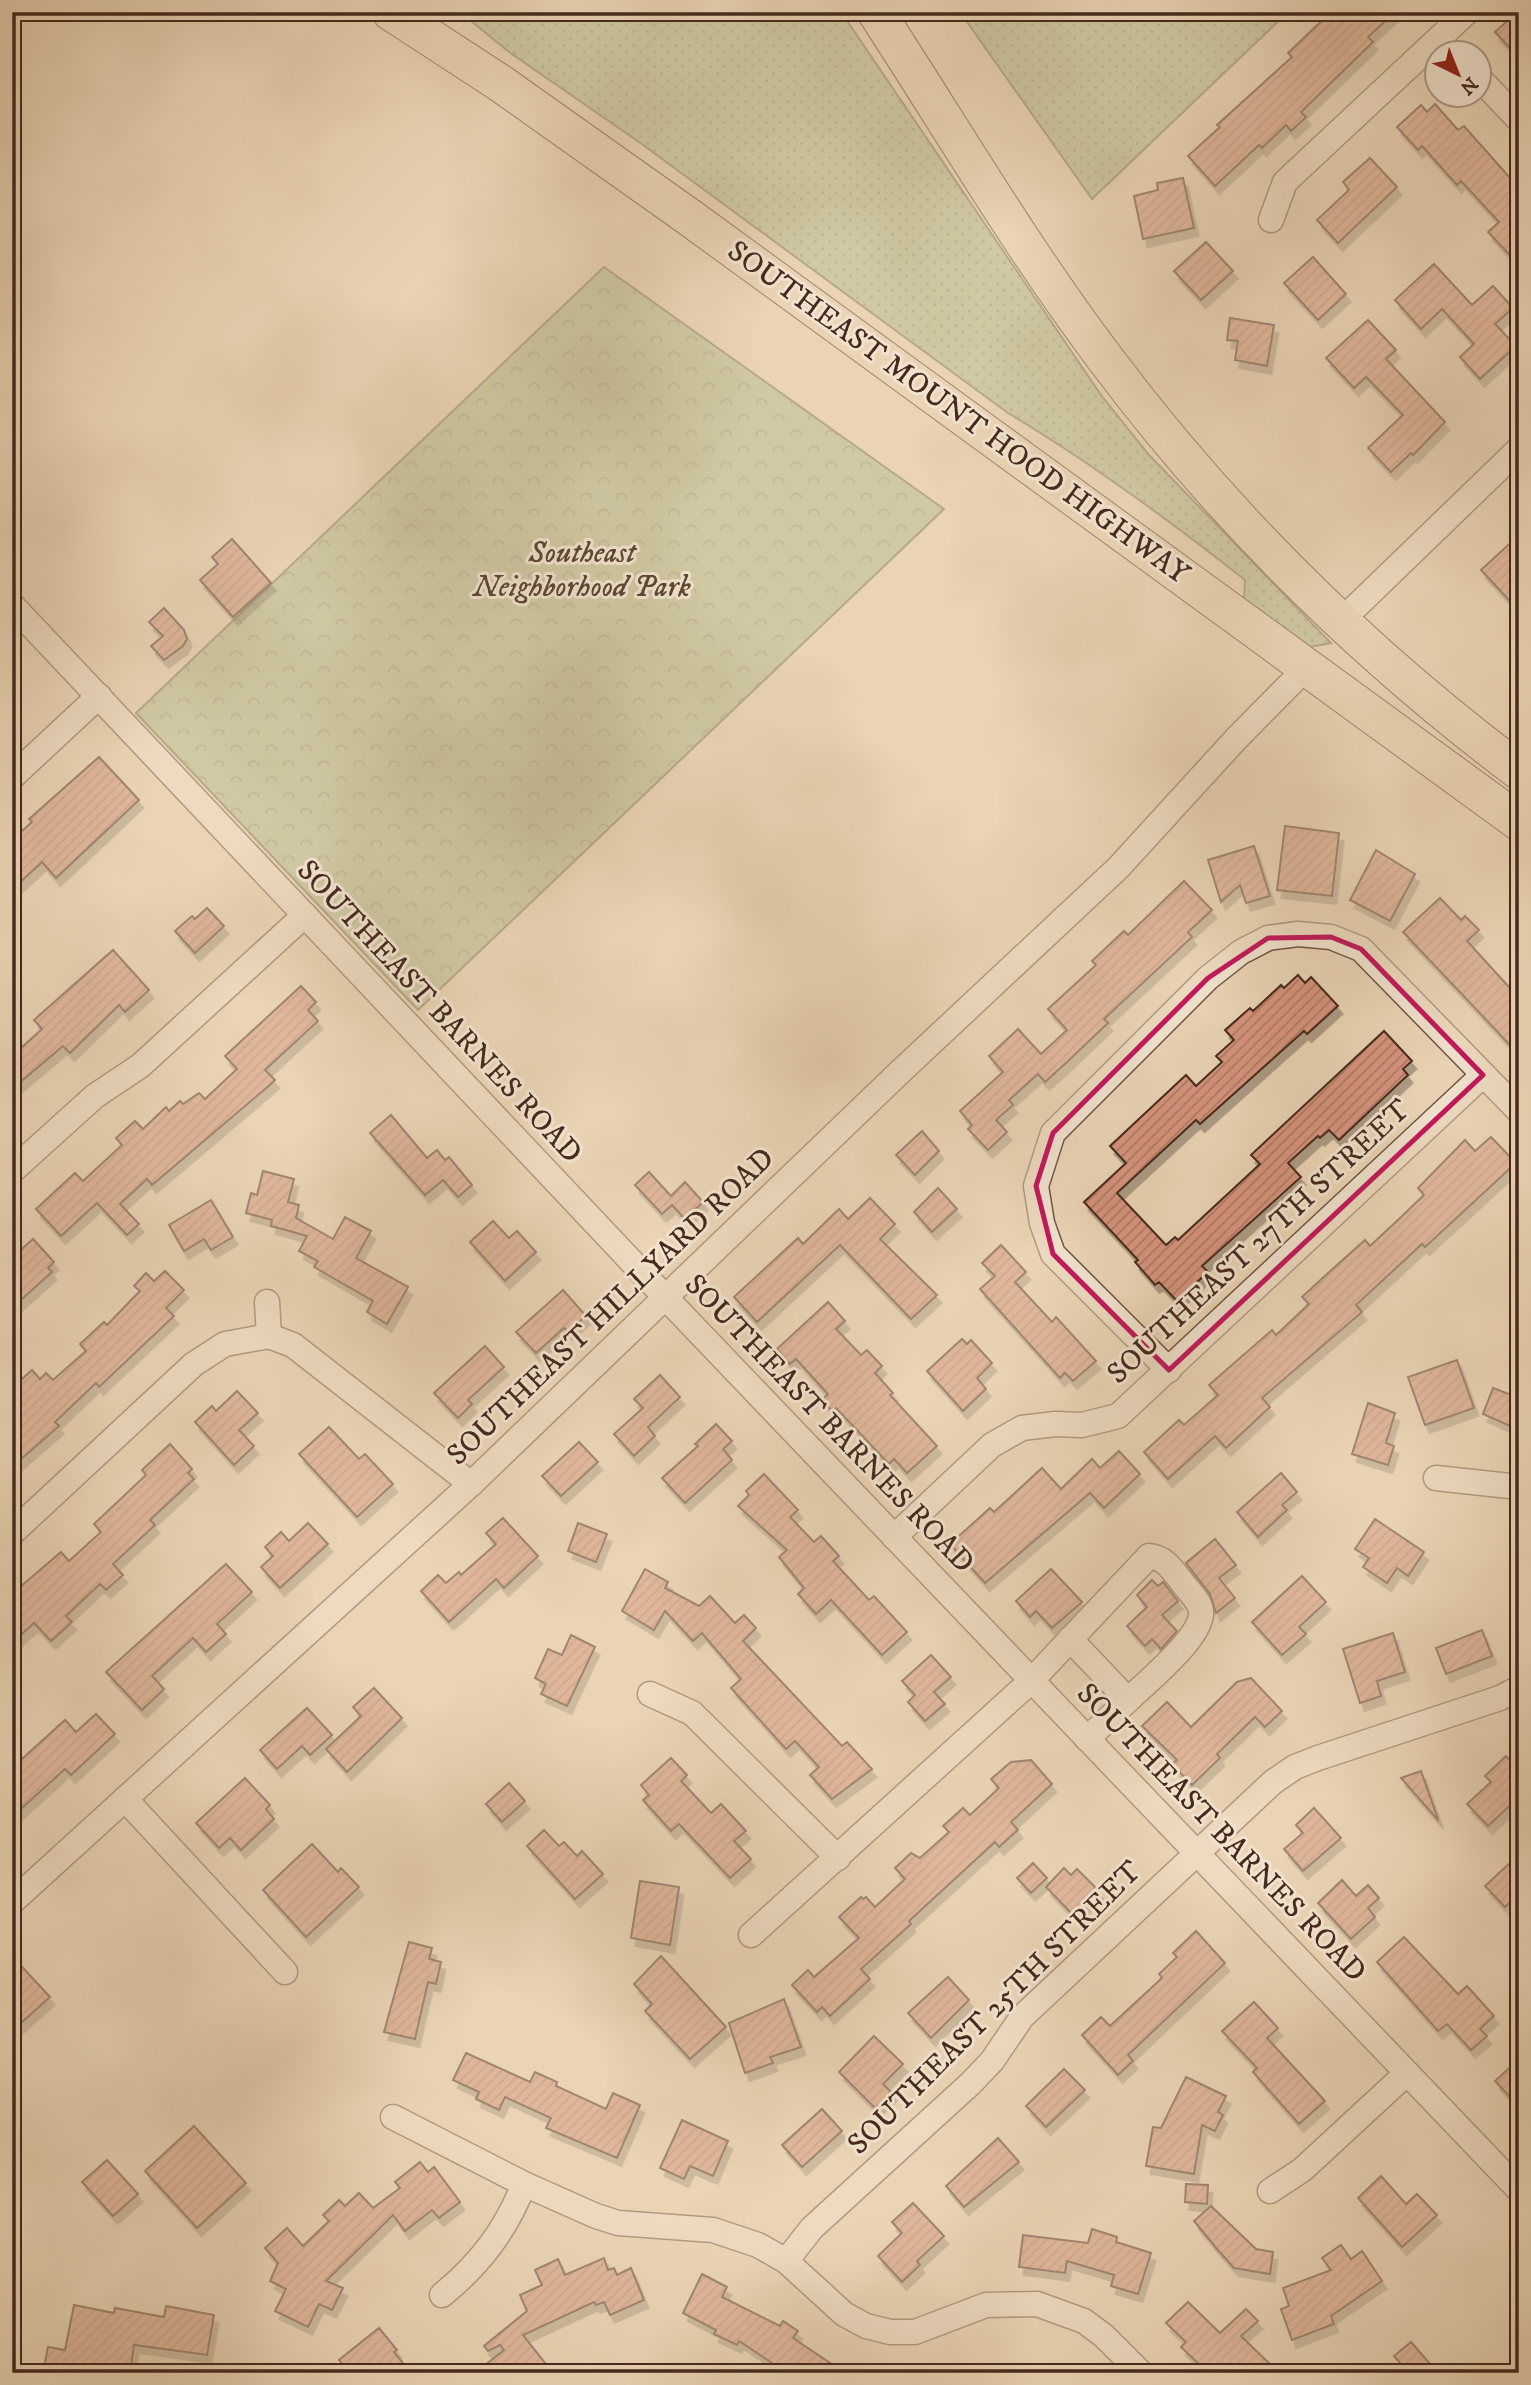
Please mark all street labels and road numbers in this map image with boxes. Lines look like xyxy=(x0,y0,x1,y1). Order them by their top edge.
street label: SOUTHEAST MOUNT HOOD HIGHWAY xyxy=(720,233,1197,594)
street label: SOUTHEAST BARNES ROAD xyxy=(289,853,589,1171)
street label: SOUTHEAST 27TH STREET xyxy=(1100,1092,1418,1392)
street label: SOUTHEAST HILLYARD ROAD xyxy=(439,1140,783,1474)
street label: SOUTHEAST BARNES ROAD xyxy=(676,1267,982,1581)
street label: SOUTHEAST BARNES ROAD xyxy=(1068,1676,1374,1990)
street label: SOUTHEAST 25TH STREET xyxy=(840,1853,1150,2163)

